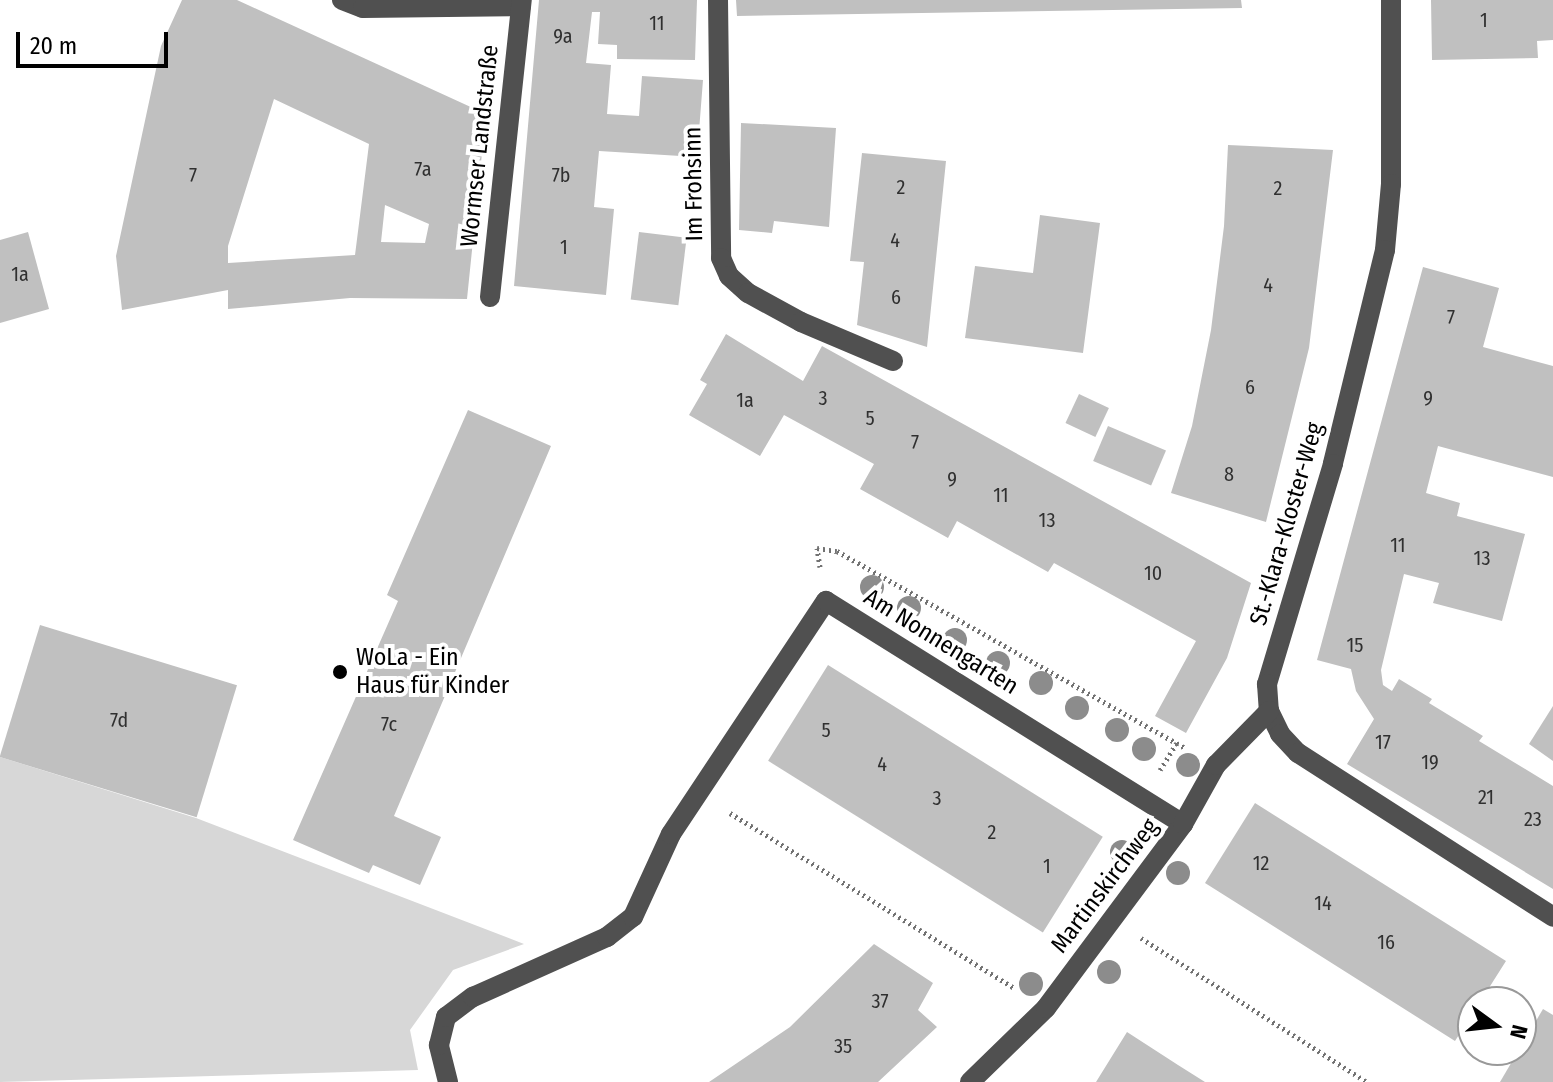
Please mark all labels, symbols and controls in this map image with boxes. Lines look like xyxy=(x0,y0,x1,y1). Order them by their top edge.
house number: 1 xyxy=(1480,8,1488,32)
house number: 11 xyxy=(649,11,665,35)
scale bar xyxy=(20,16,172,66)
house number: 9a xyxy=(553,24,573,48)
text: 20 m xyxy=(30,32,77,60)
street label: Wormser Landstraße xyxy=(455,43,505,249)
street label: Im Frohsinn xyxy=(679,126,709,242)
house number: 7a xyxy=(414,157,432,181)
house number: 7 xyxy=(189,163,197,187)
house number: 7b xyxy=(552,163,570,187)
house number: 2 xyxy=(897,175,905,199)
house number: 2 xyxy=(1274,176,1282,200)
house number: 4 xyxy=(890,228,900,252)
house number: 1 xyxy=(560,235,568,259)
house number: 1a xyxy=(11,262,29,286)
house number: 4 xyxy=(1263,273,1273,297)
house number: 6 xyxy=(891,285,901,309)
house number: 7 xyxy=(1447,305,1455,329)
house number: 6 xyxy=(1245,375,1255,399)
house number: 3 xyxy=(818,386,828,410)
house number: 9 xyxy=(1423,386,1433,410)
house number: 1a xyxy=(736,388,754,412)
house number: 5 xyxy=(865,406,875,430)
street label: St.-Klara-Kloster-Weg xyxy=(1244,419,1330,629)
house number: 7 xyxy=(911,430,919,454)
house number: 8 xyxy=(1224,462,1234,486)
house number: 9 xyxy=(947,467,957,491)
house number: 11 xyxy=(993,483,1009,507)
house number: 13 xyxy=(1039,508,1055,532)
house number: 11 xyxy=(1390,533,1406,557)
house number: 13 xyxy=(1474,546,1490,570)
house number: 10 xyxy=(1144,561,1162,585)
street label: Am Nonnengarten xyxy=(858,583,1024,701)
house number: 15 xyxy=(1347,633,1363,657)
place label: WoLa - Ein Haus für Kinder xyxy=(356,644,509,700)
marker: WoLa - Ein Haus für Kinder xyxy=(331,663,349,681)
house number: 7d xyxy=(110,708,128,732)
house number: 7c xyxy=(381,712,397,736)
house number: 5 xyxy=(821,718,831,742)
house number: 17 xyxy=(1375,730,1391,754)
house number: 19 xyxy=(1421,750,1439,774)
house number: 4 xyxy=(877,752,887,776)
house number: 21 xyxy=(1478,785,1494,809)
house number: 3 xyxy=(932,786,942,810)
house number: 23 xyxy=(1524,807,1542,831)
street label: Martinskirchweg xyxy=(1045,813,1165,959)
house number: 2 xyxy=(988,820,996,844)
house number: 12 xyxy=(1253,851,1269,875)
house number: 1 xyxy=(1043,854,1051,878)
house number: 14 xyxy=(1314,891,1332,915)
house number: 16 xyxy=(1377,930,1395,954)
north arrow xyxy=(1457,986,1537,1066)
house number: 37 xyxy=(871,989,889,1013)
text: N xyxy=(1504,1022,1533,1042)
house number: 35 xyxy=(834,1034,852,1058)

